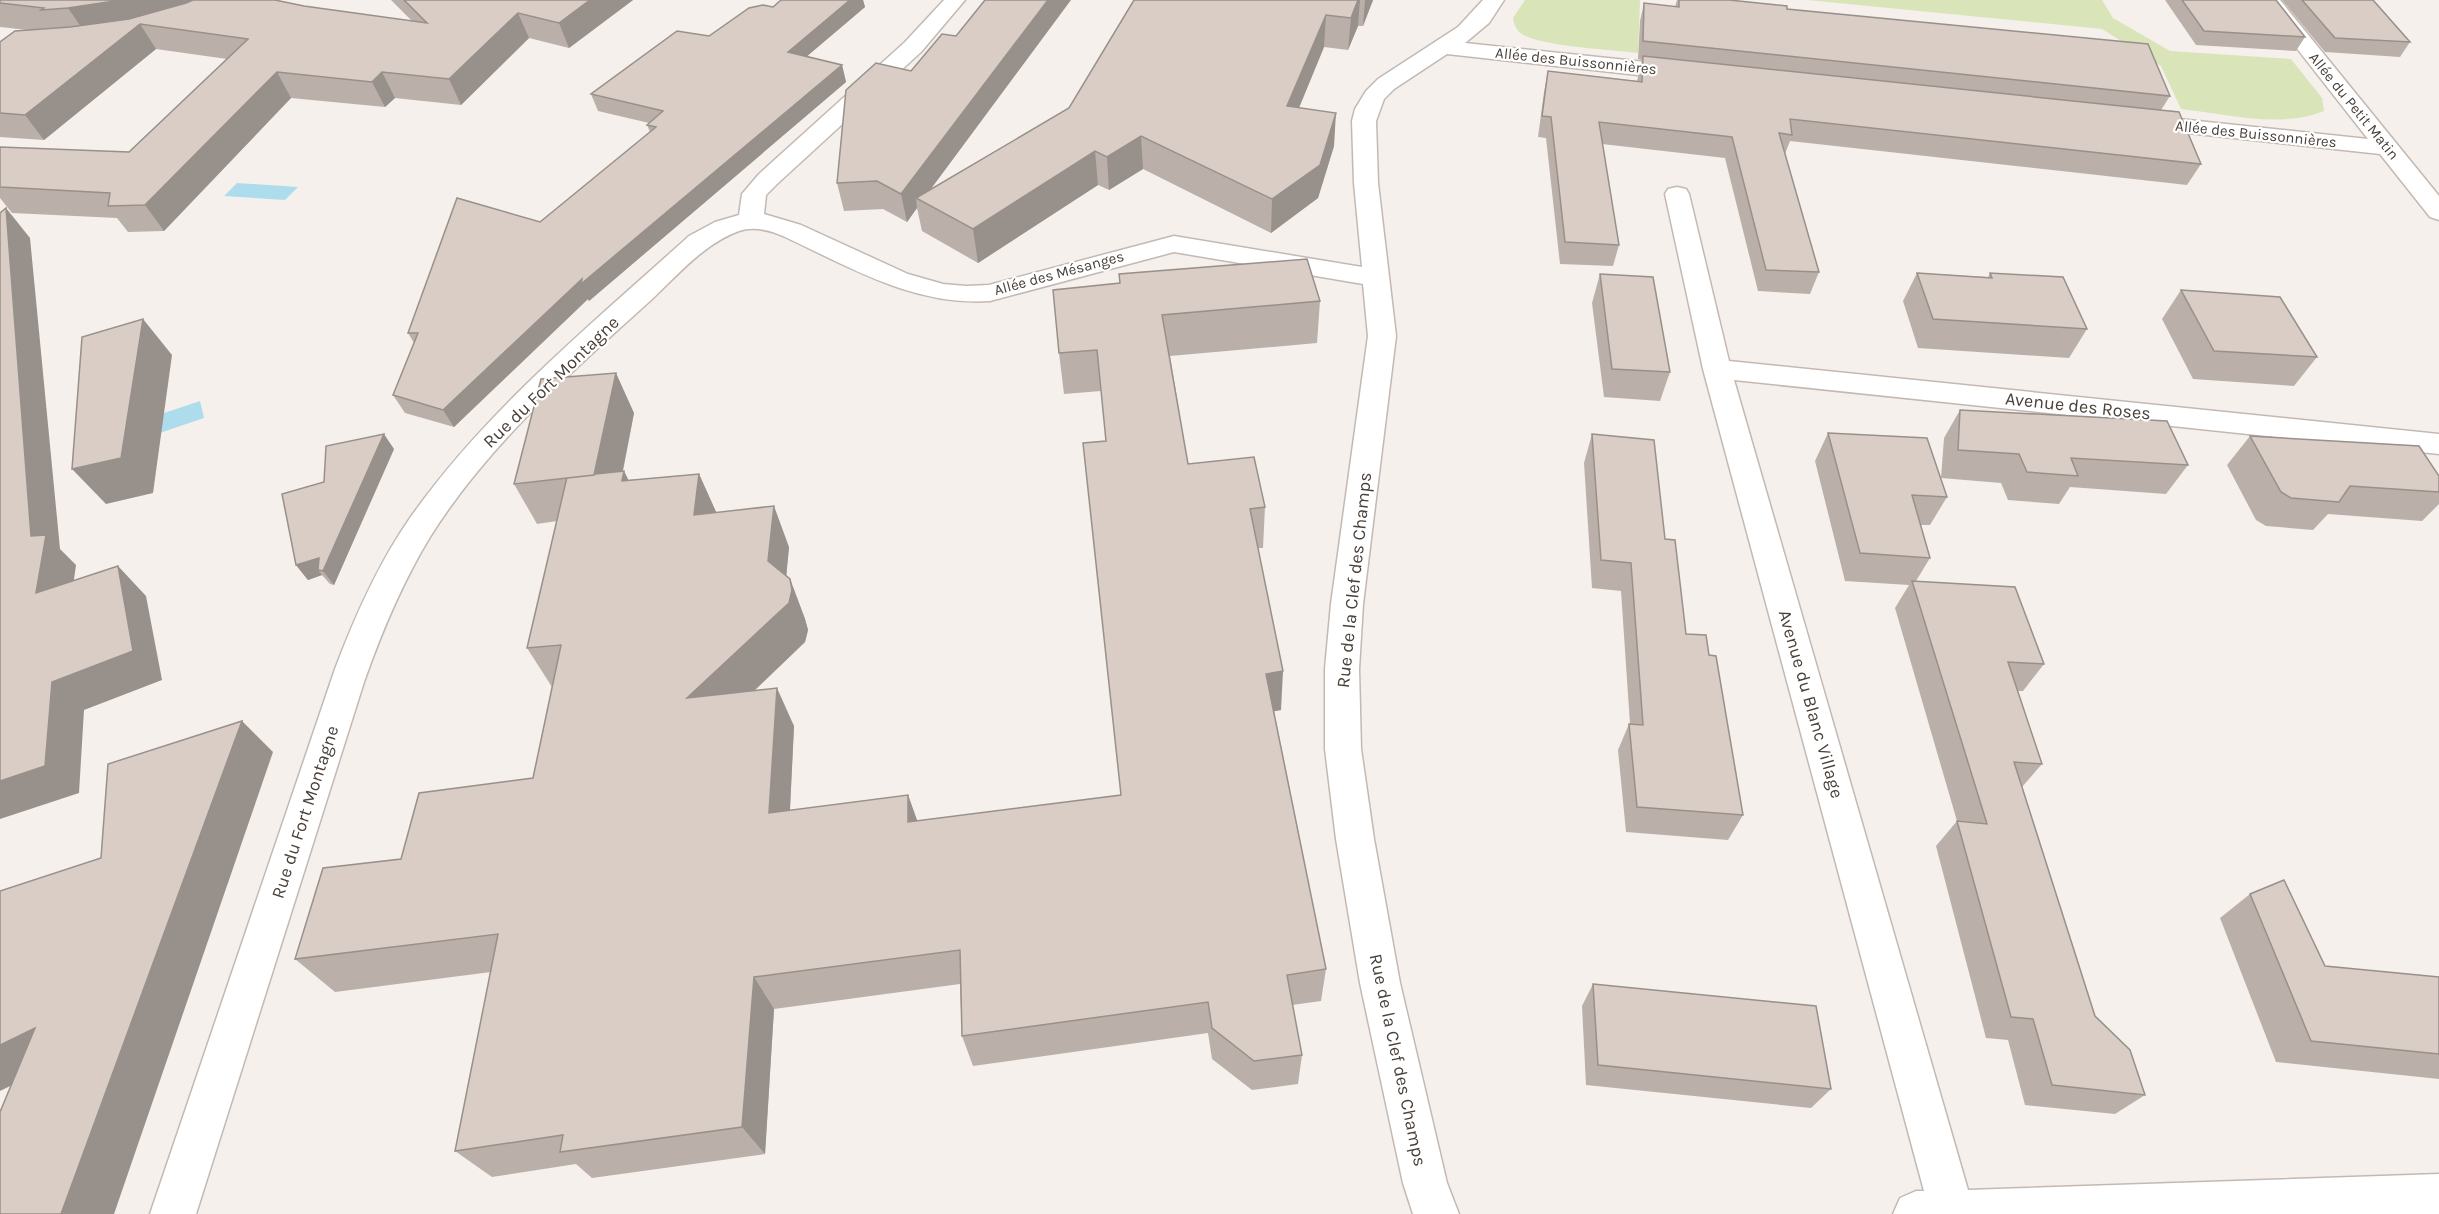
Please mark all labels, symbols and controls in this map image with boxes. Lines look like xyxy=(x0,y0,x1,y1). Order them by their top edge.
street label: Allée des Buissonnières xyxy=(1494,44,1658,78)
street label: Allée du Petit Matin xyxy=(2305,49,2403,163)
street label: Allée des Buissonnières xyxy=(2174,117,2338,151)
street label: Allée des Mésanges xyxy=(992,247,1126,299)
street label: Rue du Fort Montagne xyxy=(478,311,624,453)
street label: Avenue des Roses xyxy=(2004,387,2152,425)
street label: Rue de la Clef des Champs xyxy=(1332,471,1376,689)
street label: Avenue du Blanc Village xyxy=(1774,607,1848,801)
street label: Rue du Fort Montagne xyxy=(267,723,343,901)
street label: Rue de la Clef des Champs xyxy=(1365,952,1431,1168)

